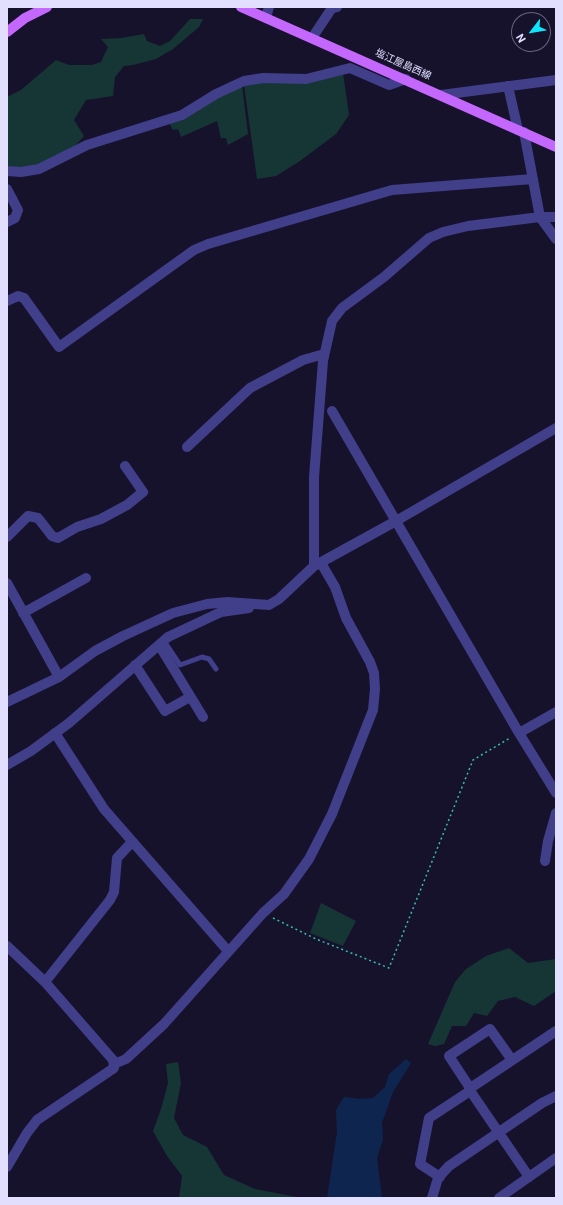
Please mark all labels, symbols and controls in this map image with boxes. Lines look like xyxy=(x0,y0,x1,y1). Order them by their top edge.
north arrow xyxy=(511,12,551,52)
text: N xyxy=(514,31,529,45)
street label: 塩江屋島西線 xyxy=(373,47,433,83)

